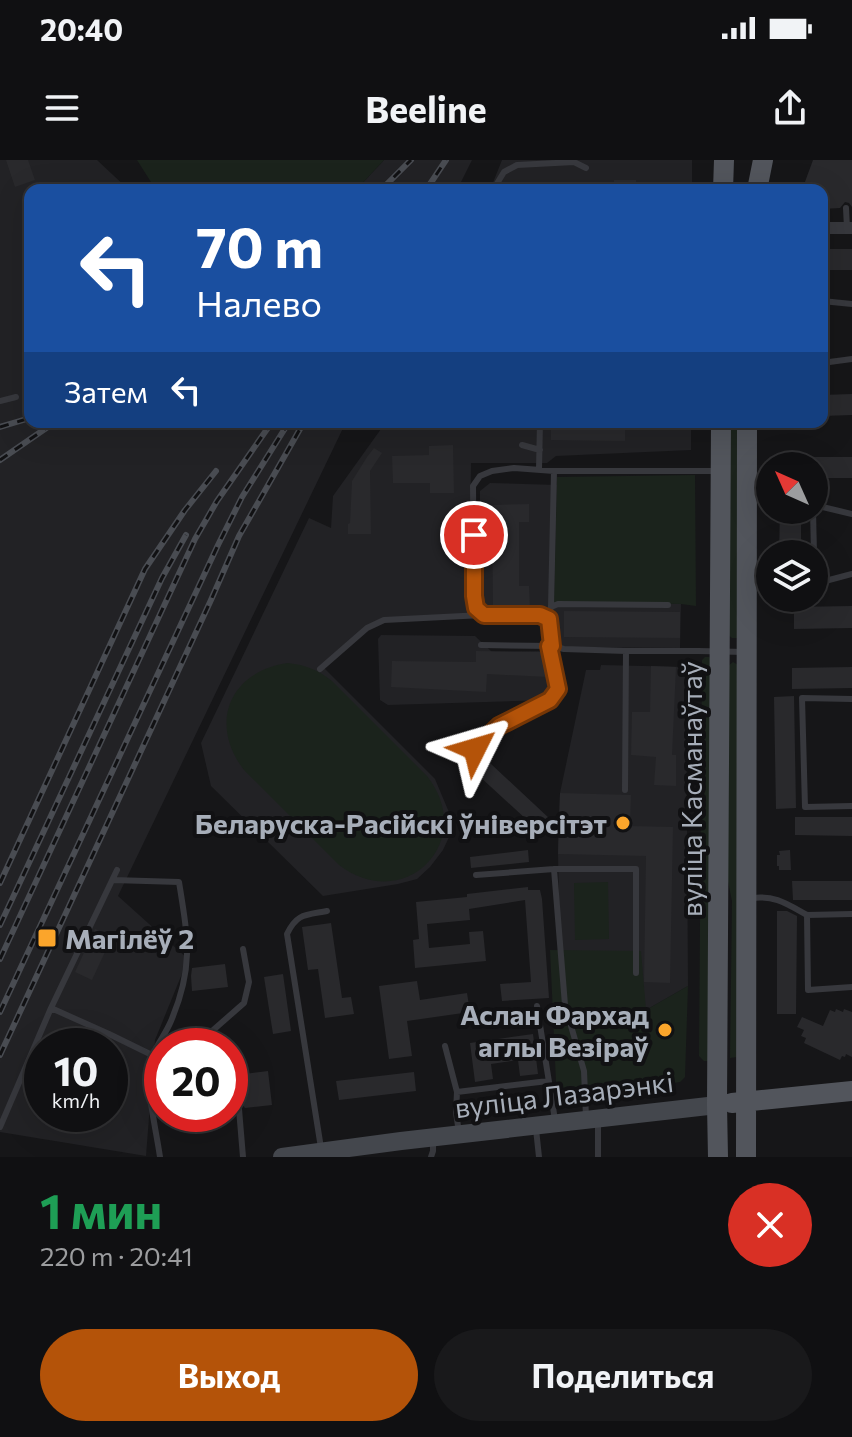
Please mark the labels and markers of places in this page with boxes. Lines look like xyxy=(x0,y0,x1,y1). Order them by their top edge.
pin xyxy=(440,501,508,569)
place label: Беларуска-Расійскі ўніверсітэт xyxy=(195,806,607,840)
marker: Беларуска-Расійскі ўніверсітэт xyxy=(614,814,632,832)
place label: Магілёў 2 xyxy=(65,921,194,955)
marker: Магілёў 2 xyxy=(36,927,58,949)
place label: Аслан Фархад аглы Везіраў xyxy=(460,997,649,1063)
marker: Аслан Фархад аглы Везіраў xyxy=(656,1021,674,1039)

